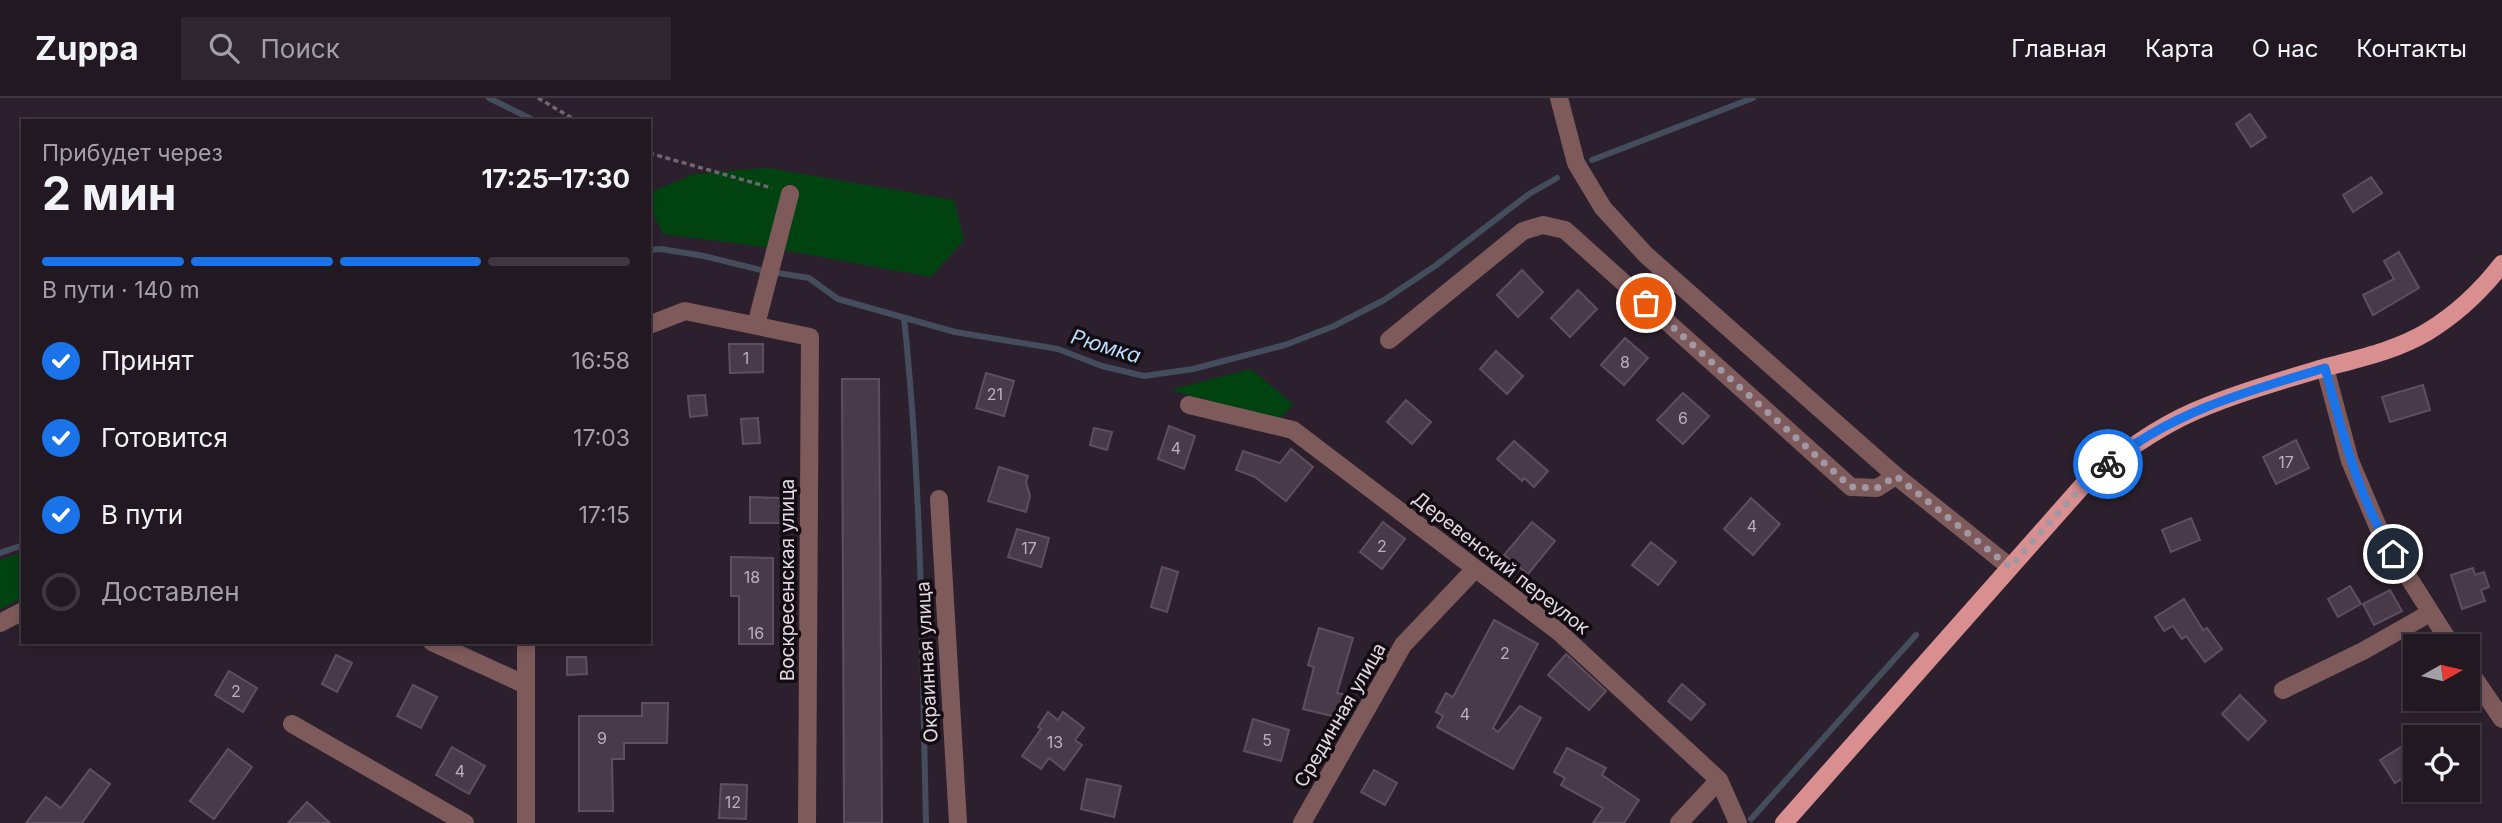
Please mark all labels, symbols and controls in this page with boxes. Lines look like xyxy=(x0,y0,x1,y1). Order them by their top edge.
search box xyxy=(181,17,671,80)
text: Zuppa xyxy=(35,28,139,68)
icon: search xyxy=(205,29,243,67)
text: Поиск xyxy=(261,33,340,64)
text: Главная xyxy=(2011,34,2107,63)
text: Карта xyxy=(2145,34,2214,63)
text: О нас xyxy=(2252,34,2318,63)
text: Контакты xyxy=(2356,34,2467,63)
text: Прибудет через xyxy=(42,139,223,167)
text: 17:25–17:30 xyxy=(481,163,630,194)
text: 2 мин xyxy=(42,165,177,221)
pin xyxy=(1616,273,1676,333)
text: В пути · 140 m xyxy=(42,276,200,304)
icon: bag xyxy=(1627,284,1665,322)
water label: Рюмка xyxy=(1068,324,1144,368)
icon: check xyxy=(42,342,80,380)
text: Принят xyxy=(101,345,194,376)
text: 16:58 xyxy=(572,347,630,375)
house number: 1 xyxy=(743,348,749,368)
house number: 8 xyxy=(1620,352,1630,372)
house number: 21 xyxy=(987,384,1003,404)
house number: 6 xyxy=(1678,408,1688,428)
icon: check xyxy=(42,419,80,457)
text: Готовится xyxy=(101,422,228,453)
text: 17:03 xyxy=(573,424,630,452)
courier xyxy=(2073,429,2143,499)
house number: 4 xyxy=(1171,438,1181,458)
icon: bike xyxy=(2089,445,2127,483)
house number: 17 xyxy=(2278,452,2294,472)
street label: Воскресенская улица xyxy=(776,479,799,681)
street label: Деревенский переулок xyxy=(1408,487,1595,640)
icon: check xyxy=(42,496,80,534)
text: В пути xyxy=(101,499,183,530)
text: 17:15 xyxy=(578,501,630,529)
house number: 4 xyxy=(1747,516,1757,536)
pin xyxy=(2363,524,2423,584)
icon: home xyxy=(2374,535,2412,573)
house number: 2 xyxy=(1377,536,1387,556)
house number: 17 xyxy=(1021,538,1037,558)
house number: 18 xyxy=(744,567,760,587)
text: Доставлен xyxy=(101,576,240,607)
street label: Окраинная улица xyxy=(911,581,943,743)
house number: 16 xyxy=(748,623,764,643)
north arrow xyxy=(2403,634,2480,710)
map controls xyxy=(2403,634,2480,802)
street label: Срединная улица xyxy=(1289,639,1391,791)
house number: 2 xyxy=(1500,643,1510,663)
house number: 2 xyxy=(231,681,241,701)
house number: 4 xyxy=(1460,704,1470,724)
button: locate xyxy=(2403,725,2480,802)
house number: 9 xyxy=(597,728,607,748)
house number: 5 xyxy=(1262,730,1272,750)
house number: 13 xyxy=(1047,732,1063,752)
house number: 4 xyxy=(455,761,465,781)
house number: 12 xyxy=(725,792,741,812)

